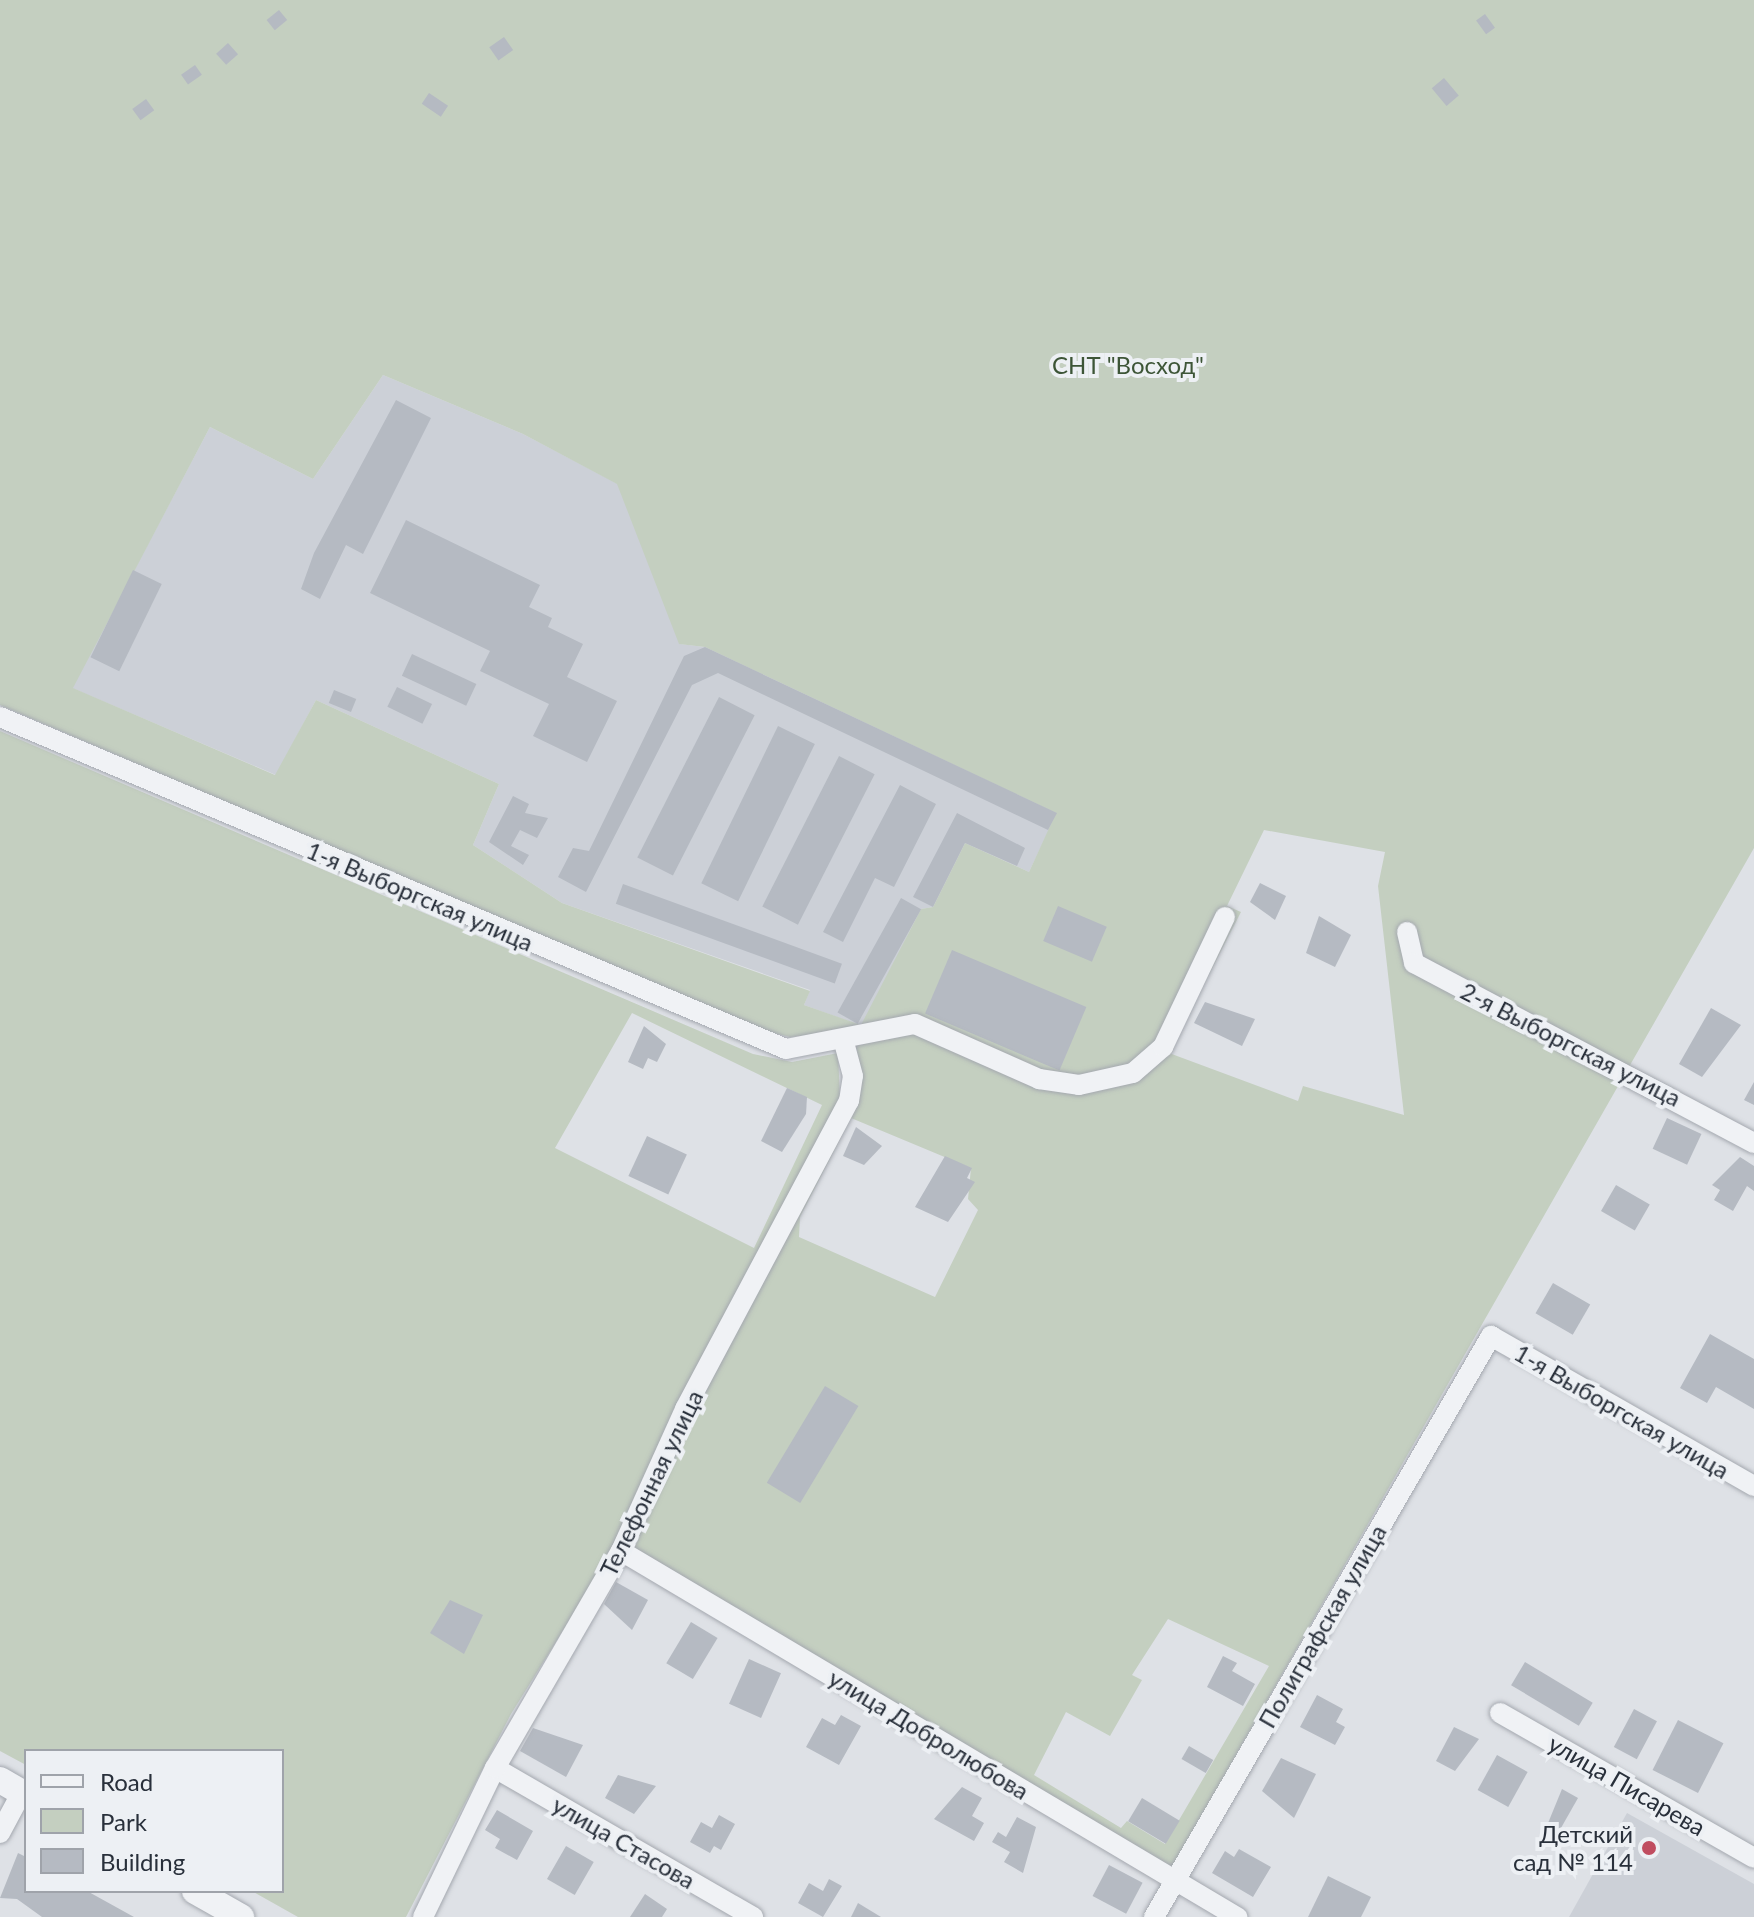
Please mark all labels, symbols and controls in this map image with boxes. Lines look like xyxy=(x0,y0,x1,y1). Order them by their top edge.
park label: СНТ "Восход" xyxy=(1052,351,1204,379)
street label: 1-я Выборгская улица xyxy=(302,835,538,957)
street label: 2-я Выборгская улица xyxy=(1456,976,1686,1112)
street label: 1-я Выборгская улица xyxy=(1510,1338,1734,1484)
street label: Телефонная улица xyxy=(593,1385,709,1581)
street label: Полиграфская улица xyxy=(1252,1519,1392,1733)
street label: улица Добролюбова xyxy=(824,1663,1034,1805)
street label: улица Писарева xyxy=(1543,1728,1711,1842)
legend xyxy=(24,1749,284,1893)
text: Road xyxy=(100,1767,153,1796)
street label: улица Стасова xyxy=(548,1790,700,1894)
text: Park xyxy=(100,1807,147,1836)
place label: Детский сад № 114 xyxy=(1513,1820,1633,1876)
marker: Детский сад № 114 xyxy=(1640,1839,1658,1857)
text: Building xyxy=(100,1847,185,1876)

